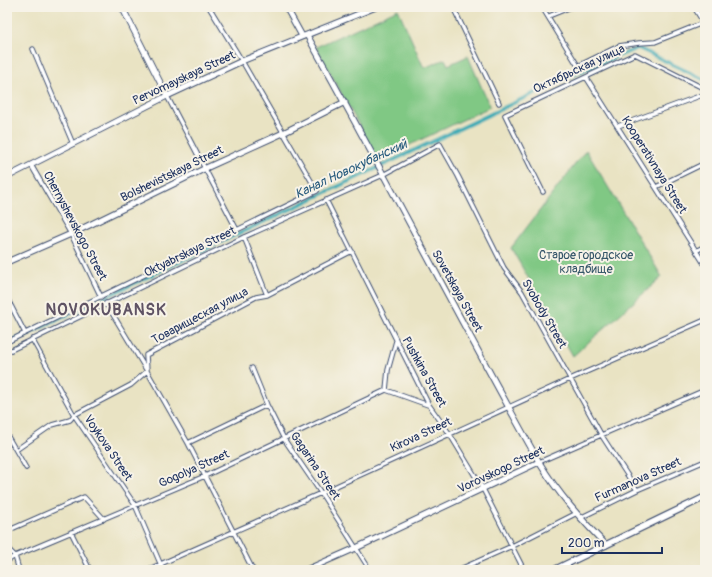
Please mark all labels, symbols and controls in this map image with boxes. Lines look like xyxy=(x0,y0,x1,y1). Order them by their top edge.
street label: Октябрьская улица xyxy=(531,41,628,97)
street label: Pervomayskaya Street xyxy=(130,48,238,108)
street label: Kooperativnaya Street xyxy=(618,113,690,217)
water label: Канал Новокубанский xyxy=(292,135,411,202)
street label: Bolshevistskaya Street xyxy=(118,143,226,205)
street label: Chernyshevskogo Street xyxy=(40,169,110,283)
street label: Oktyabrskaya Street xyxy=(142,223,238,281)
street label: Sovetskaya Street xyxy=(428,247,486,335)
park label: Старое городское кладбище xyxy=(539,248,633,277)
street label: Svobody Street xyxy=(518,277,570,351)
street label: Товарищеская улица xyxy=(149,284,251,348)
district label: NOVOKUBANSK xyxy=(45,300,167,320)
street label: Pushkina Street xyxy=(398,334,450,410)
street label: Voykova Street xyxy=(80,412,136,484)
street label: Kirova Street xyxy=(388,414,454,456)
street label: Gagarina Street xyxy=(287,429,343,503)
street label: Vorovskogo Street xyxy=(455,443,547,497)
street label: Gogolya Street xyxy=(156,447,232,491)
street label: Furmanova Street xyxy=(592,454,684,506)
scale bar xyxy=(562,529,662,555)
text: 200 m xyxy=(568,536,605,551)

